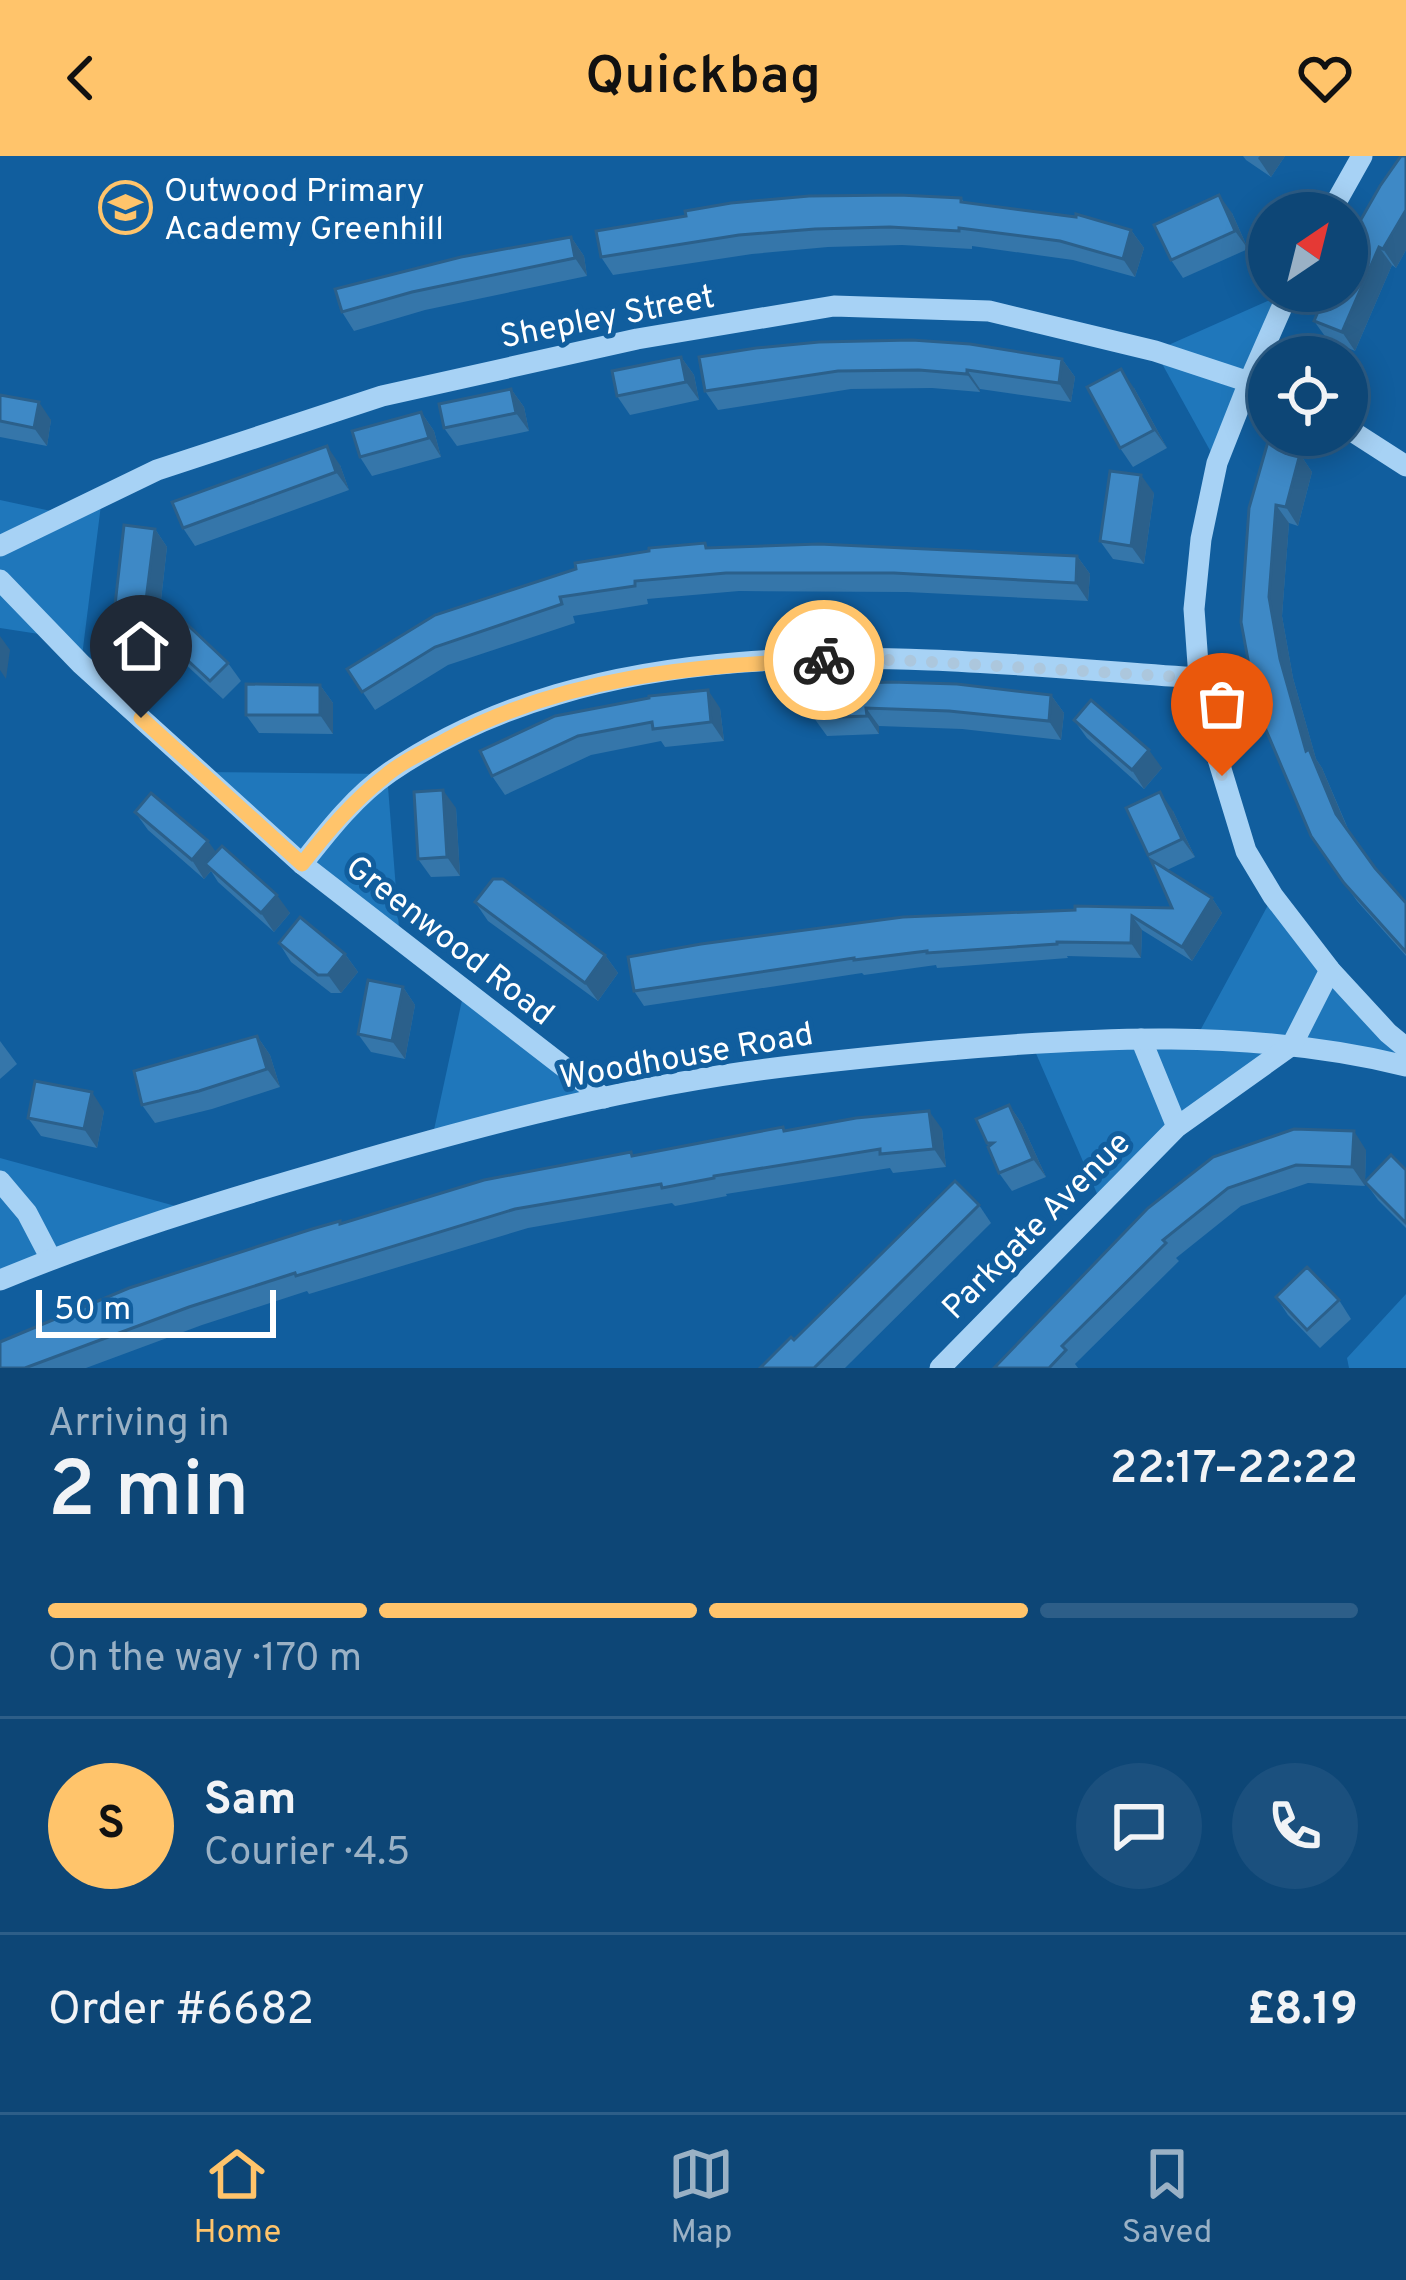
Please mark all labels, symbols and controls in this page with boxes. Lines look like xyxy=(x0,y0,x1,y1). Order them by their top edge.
text: Quickbag xyxy=(585,44,821,113)
icon: back xyxy=(48,45,114,111)
icon: heart xyxy=(1292,45,1358,111)
place label: Outwood Primary Academy Greenhill xyxy=(164,172,444,252)
school or university icon: Outwood Primary Academy Greenhill xyxy=(97,180,153,236)
north arrow xyxy=(1248,192,1368,312)
map controls xyxy=(1248,192,1368,456)
street label: Shepley Street xyxy=(497,278,718,360)
button: locate xyxy=(1248,336,1368,456)
pin xyxy=(90,595,192,718)
courier xyxy=(764,600,884,720)
icon: home xyxy=(108,613,174,679)
icon: bike xyxy=(791,627,857,693)
pin xyxy=(1171,653,1273,776)
icon: bag xyxy=(1189,671,1255,737)
street label: Greenwood Road xyxy=(336,848,561,1037)
street label: Woodhouse Road xyxy=(557,1015,817,1101)
street label: Parkgate Avenue xyxy=(935,1124,1141,1330)
scale bar xyxy=(36,1284,276,1337)
text: 50 m xyxy=(54,1290,131,1332)
text: Arriving in xyxy=(48,1401,230,1450)
text: 22:17–22:22 xyxy=(1110,1442,1358,1499)
text: 2 min xyxy=(48,1445,249,1544)
text: On the way · 170 m xyxy=(48,1636,362,1685)
button: chat xyxy=(1076,1763,1202,1889)
button: phone xyxy=(1232,1763,1358,1889)
text: Sam xyxy=(204,1773,296,1830)
text: S xyxy=(97,1797,125,1854)
text: Courier · 4.5 xyxy=(204,1830,410,1879)
text: Order #6682 xyxy=(48,1983,314,2040)
text: £8.19 xyxy=(1247,1983,1358,2040)
tab: Home xyxy=(194,2141,281,2255)
tab: Map xyxy=(668,2141,734,2255)
tab: Saved xyxy=(1122,2141,1212,2255)

